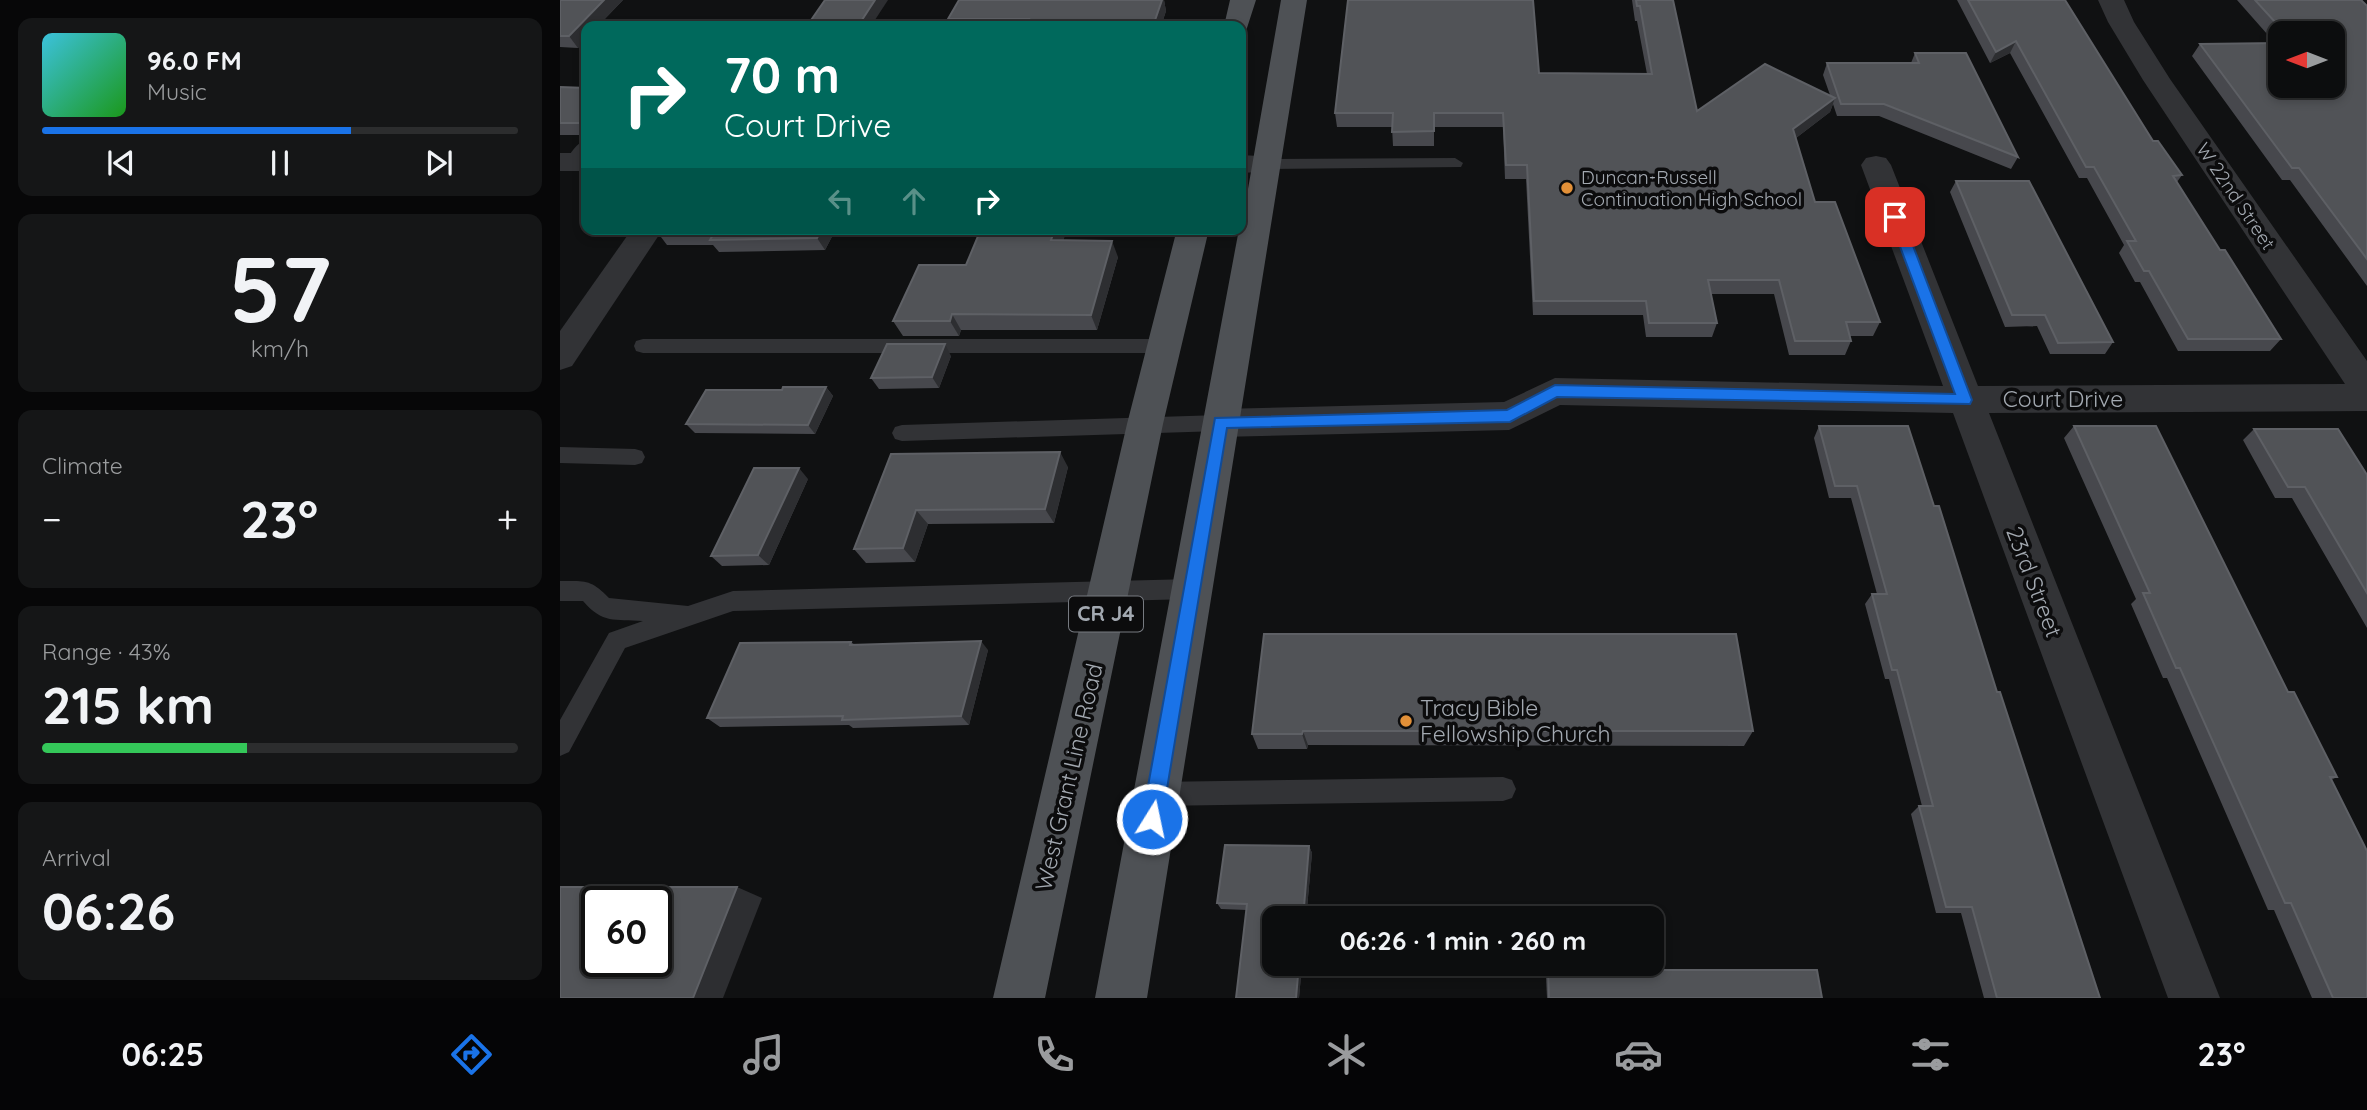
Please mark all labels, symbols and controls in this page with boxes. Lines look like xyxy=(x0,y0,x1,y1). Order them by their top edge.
north arrow xyxy=(2268,21,2345,98)
map controls xyxy=(2268,21,2345,98)
text: 96.0 FM xyxy=(147,44,242,77)
text: 70 m xyxy=(724,44,840,105)
icon: right xyxy=(609,49,700,140)
text: Music xyxy=(147,77,207,106)
text: Court Drive xyxy=(724,105,891,145)
street label: W 22nd Street xyxy=(2191,138,2281,254)
icon: previous xyxy=(102,144,140,182)
icon: pause xyxy=(261,144,299,182)
icon: next xyxy=(420,144,458,182)
place label: Duncan-Russell Continuation High School xyxy=(1581,165,1802,211)
marker: Duncan-Russell Continuation High School xyxy=(1559,180,1575,196)
icon: left xyxy=(822,182,860,220)
icon: ahead xyxy=(895,182,933,220)
icon: right xyxy=(968,182,1006,220)
pin xyxy=(1865,187,1925,247)
icon: arrive xyxy=(1876,198,1914,236)
text: 57 xyxy=(229,231,331,345)
text: km/h xyxy=(251,334,309,363)
street label: Court Drive xyxy=(2003,384,2123,413)
text: Climate xyxy=(42,451,123,480)
text: 23° xyxy=(240,486,318,551)
text: − xyxy=(42,495,62,543)
text: + xyxy=(497,495,518,543)
street label: 23rd Street xyxy=(2000,522,2069,641)
road number: CR J4 xyxy=(1069,596,1143,632)
text: Range · 43% xyxy=(42,637,171,666)
street label: West Grant Line Road xyxy=(1028,660,1109,893)
text: 215 km xyxy=(42,672,214,737)
place label: Tracy Bible Fellowship Church xyxy=(1420,693,1611,748)
marker: Tracy Bible Fellowship Church xyxy=(1398,713,1414,729)
position arrow xyxy=(1115,782,1189,856)
text: Arrival xyxy=(42,843,111,872)
text: 06:26 xyxy=(42,878,175,943)
speed limit sign: 60 xyxy=(581,886,672,977)
text: 06:26 · 1 min · 260 m xyxy=(1340,924,1586,957)
icon: directions xyxy=(447,1030,496,1079)
icon: music xyxy=(739,1030,788,1079)
icon: phone xyxy=(1030,1030,1079,1079)
icon: climate xyxy=(1322,1030,1371,1079)
icon: car xyxy=(1614,1030,1663,1079)
icon: filters xyxy=(1906,1030,1955,1079)
text: 06:25 xyxy=(121,1034,204,1074)
text: 23° xyxy=(2198,1034,2246,1074)

